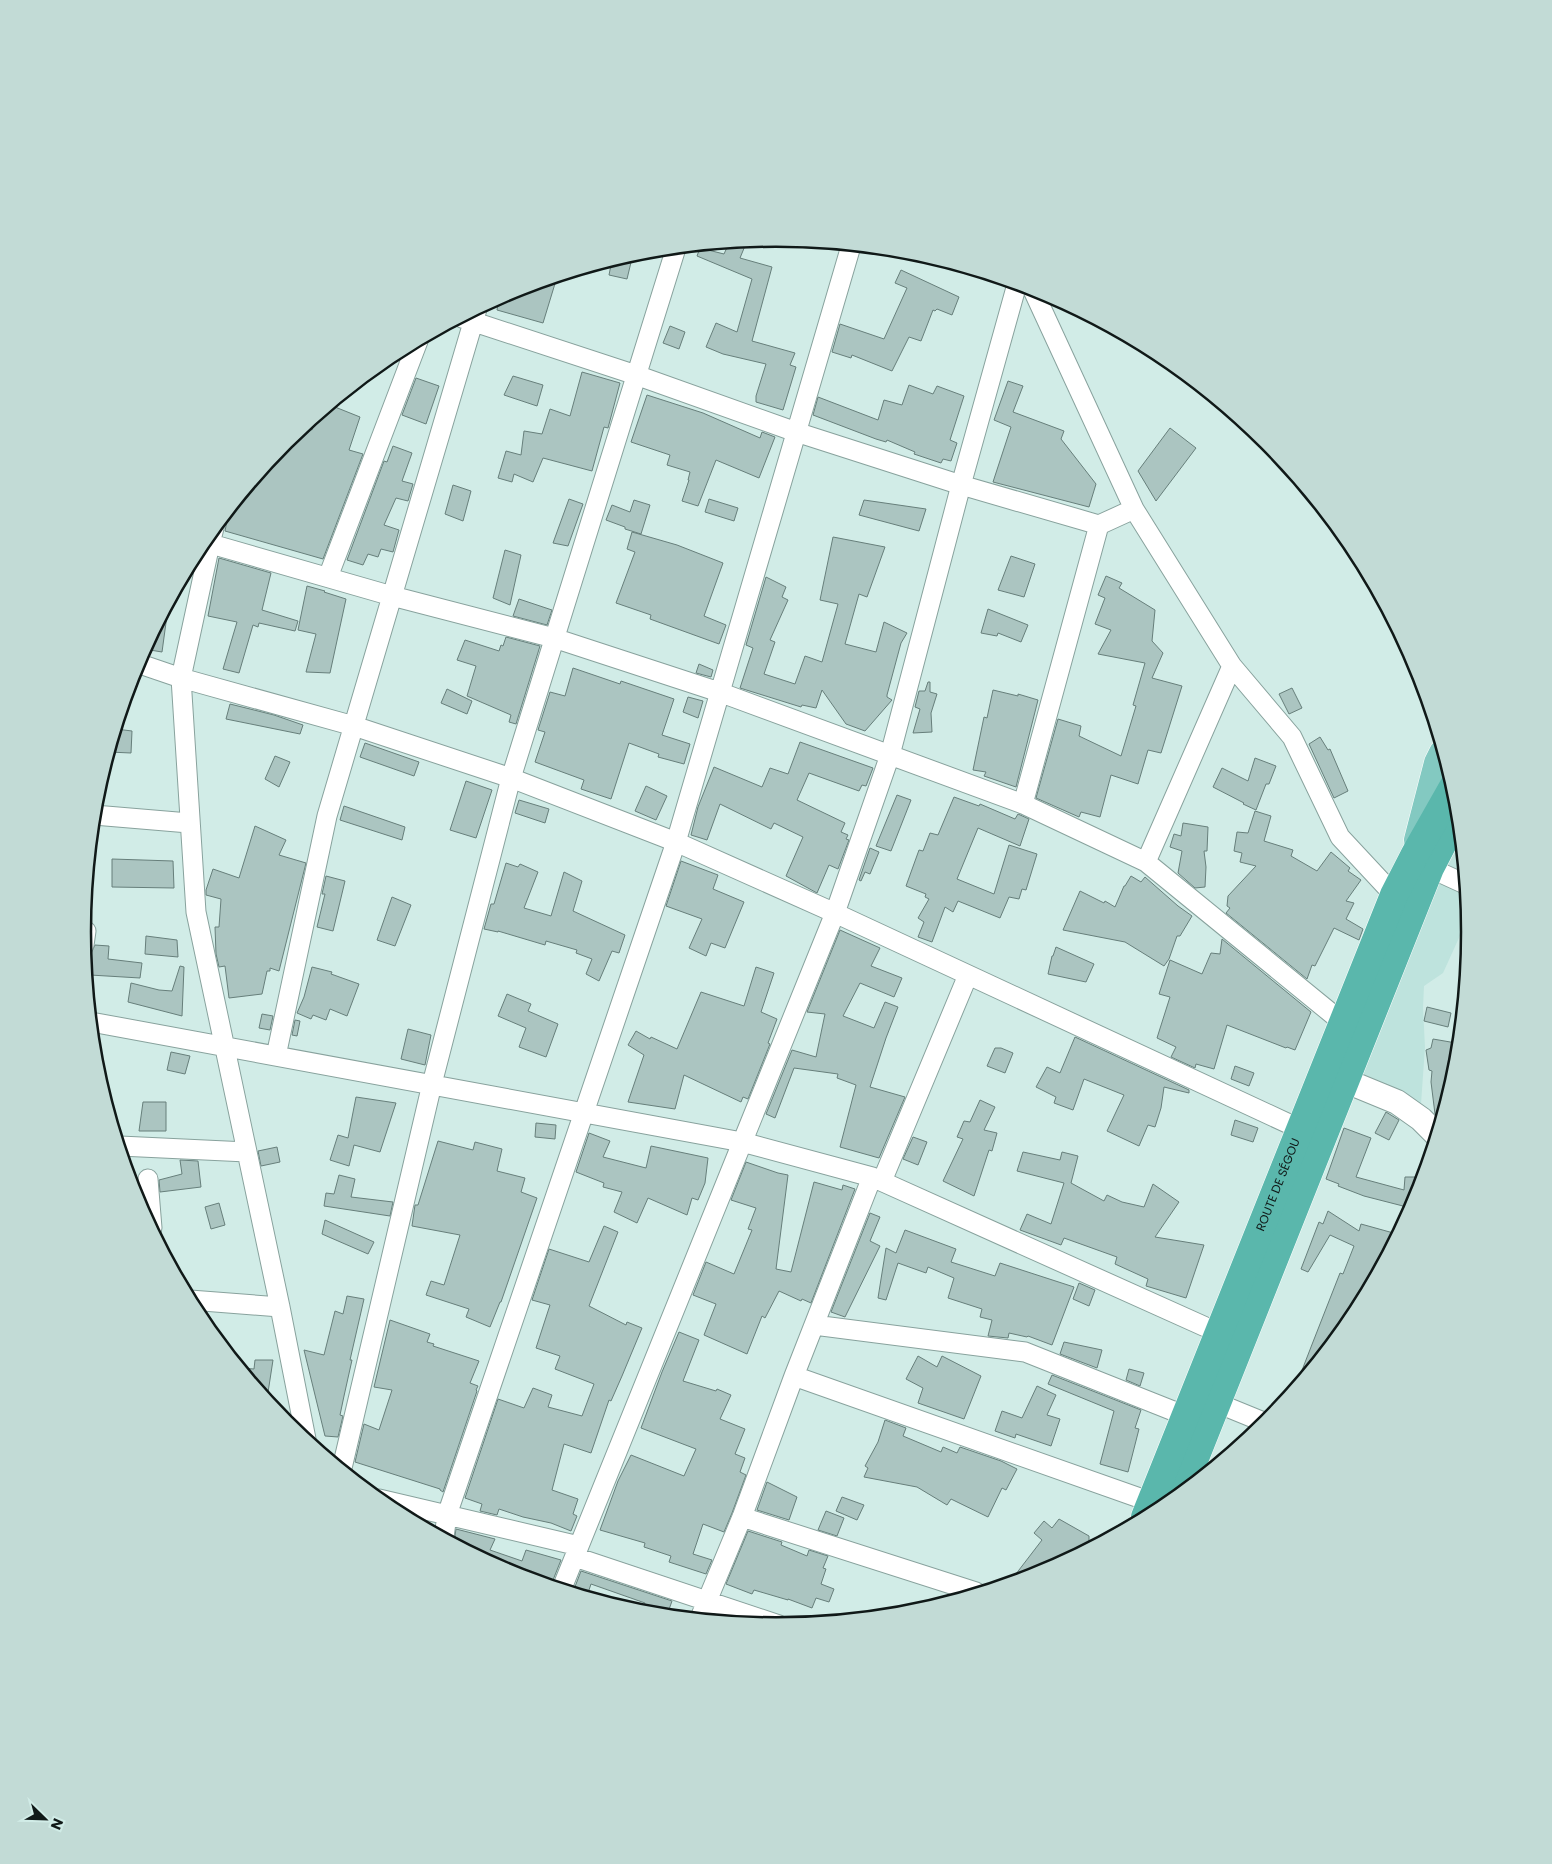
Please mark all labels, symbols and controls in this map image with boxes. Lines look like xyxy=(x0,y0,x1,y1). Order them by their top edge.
street label: ROUTE DE SÉGOU xyxy=(1251,1135,1304,1233)
north arrow xyxy=(20,1794,70,1844)
text: N xyxy=(46,1815,68,1833)

